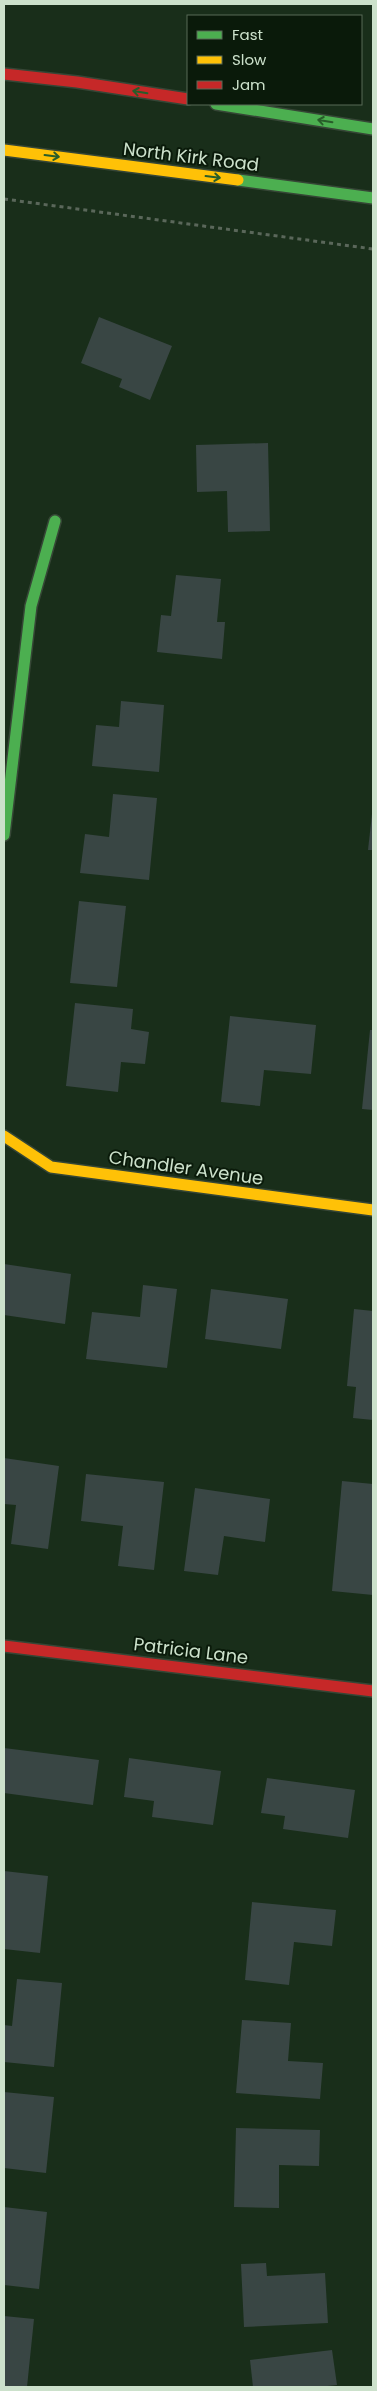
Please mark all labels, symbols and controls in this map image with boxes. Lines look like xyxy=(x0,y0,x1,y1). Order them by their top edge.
legend xyxy=(187,15,362,105)
text: Fast xyxy=(232,24,263,45)
text: Slow xyxy=(232,49,267,70)
text: Jam xyxy=(232,74,266,95)
one-way arrow xyxy=(132,86,148,96)
one-way arrow xyxy=(317,116,333,126)
street label: North Kirk Road xyxy=(122,136,260,177)
one-way arrow xyxy=(44,151,60,161)
one-way arrow xyxy=(205,172,221,182)
street label: Chandler Avenue xyxy=(107,1144,265,1191)
street label: Patricia Lane xyxy=(132,1631,250,1670)

